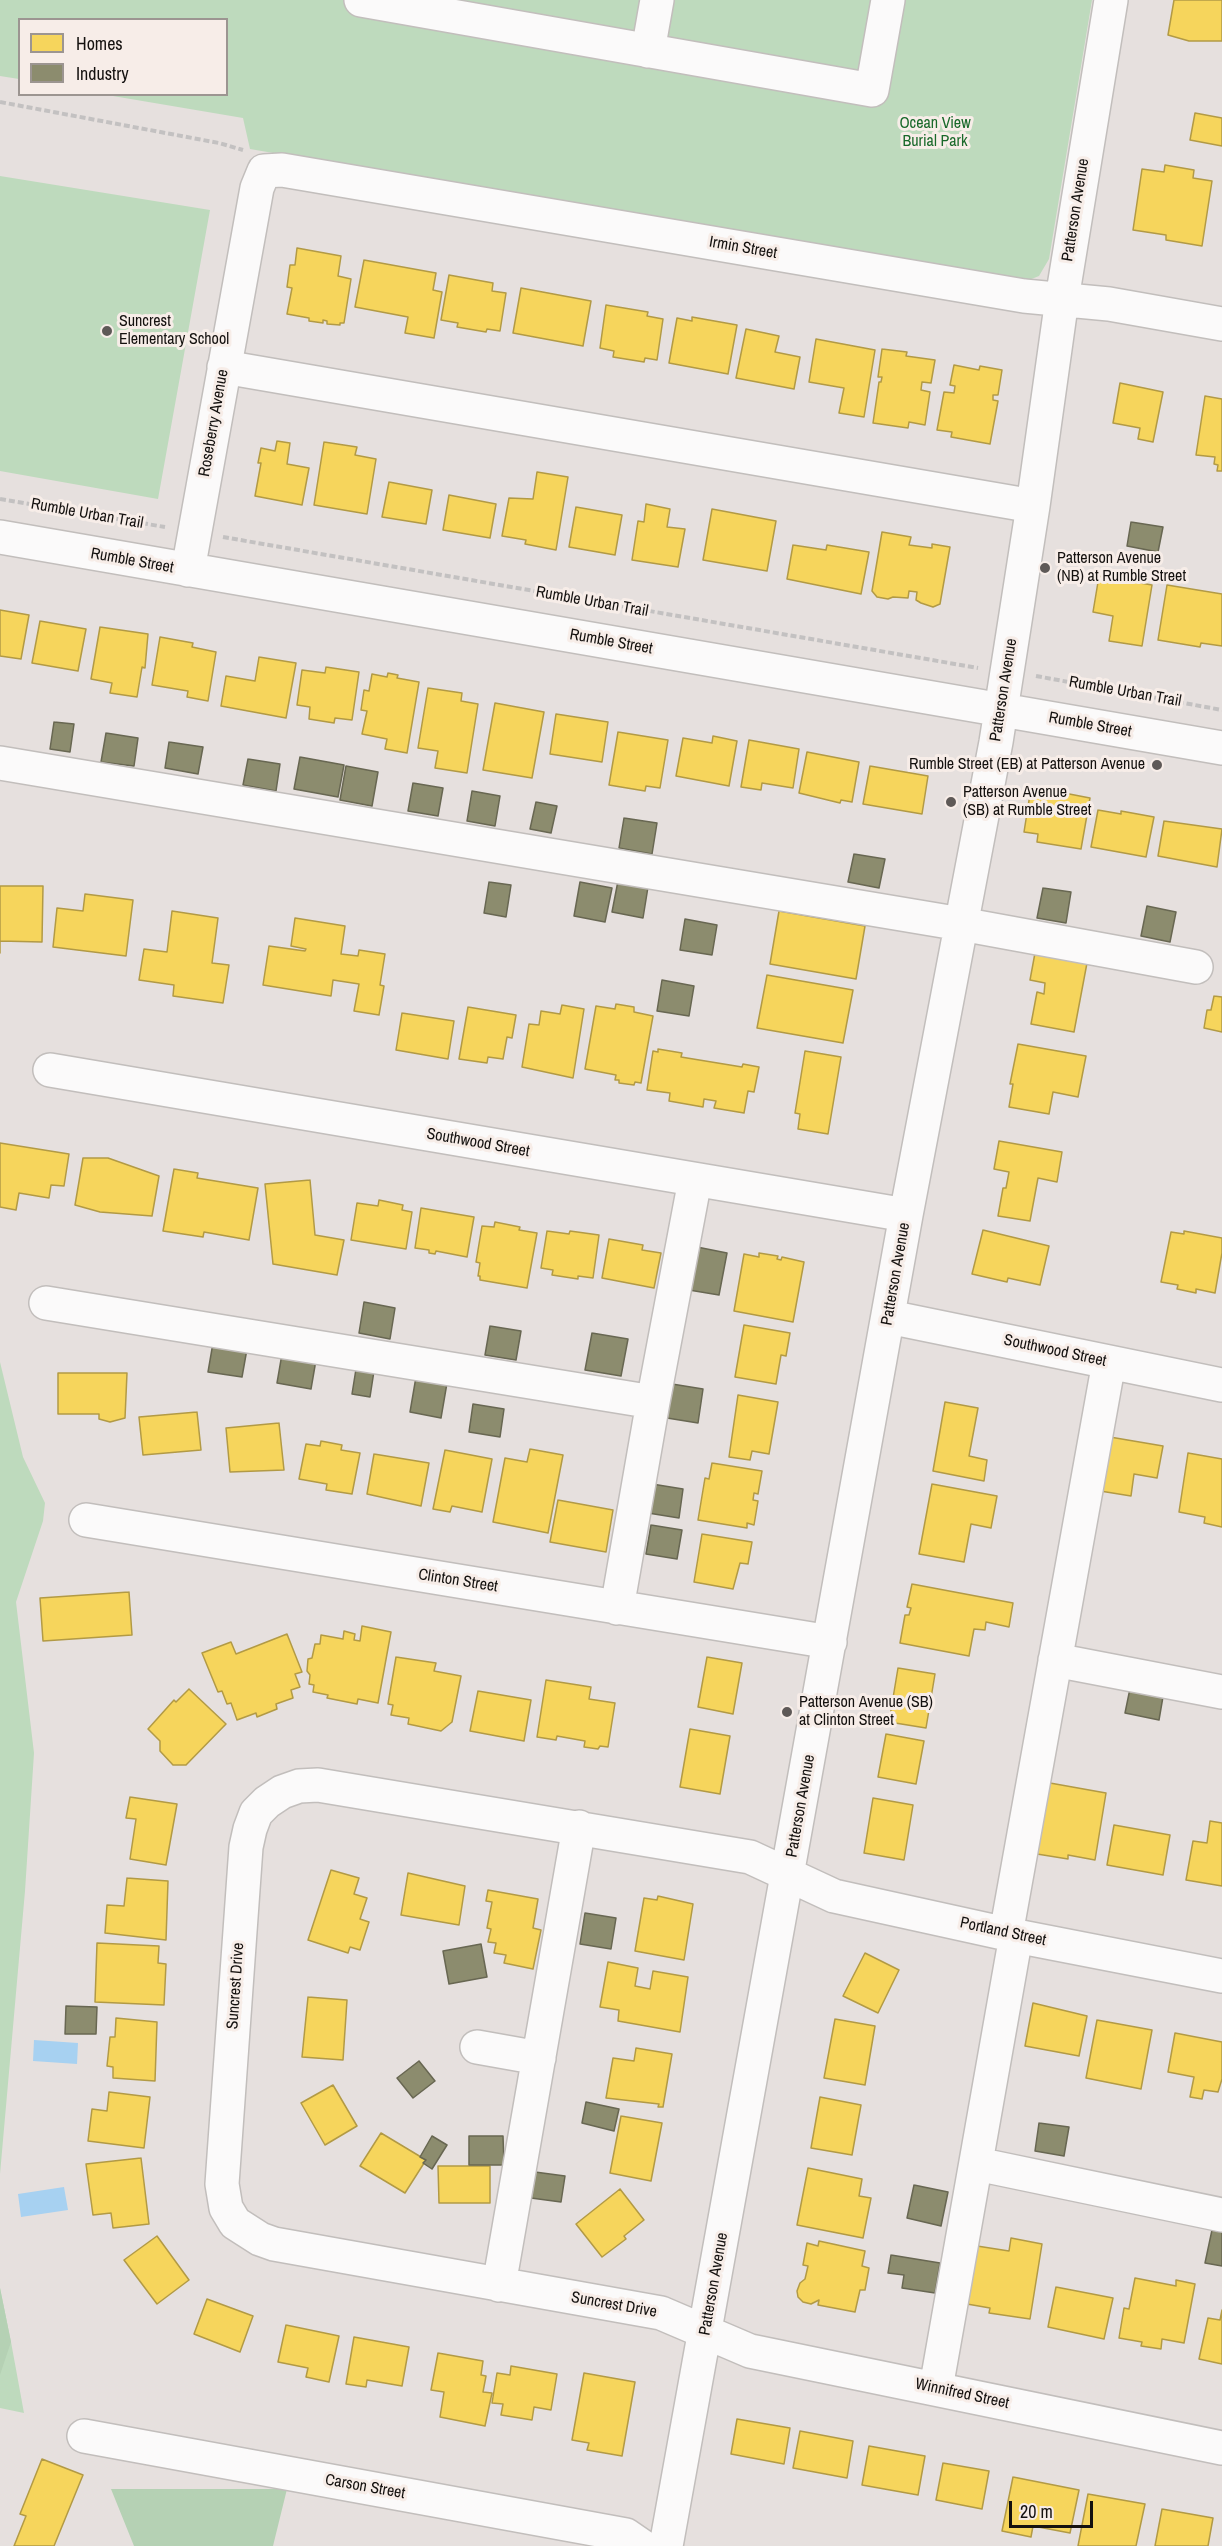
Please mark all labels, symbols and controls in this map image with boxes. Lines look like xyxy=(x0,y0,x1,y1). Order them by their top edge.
legend xyxy=(18,18,228,96)
text: Homes xyxy=(76,31,123,56)
text: Industry xyxy=(76,61,129,86)
park label: Ocean View Burial Park xyxy=(899,114,971,152)
street label: Patterson Avenue xyxy=(1058,157,1094,263)
street label: Irmin Street xyxy=(708,233,778,263)
place label: Suncrest Elementary School xyxy=(119,312,229,350)
marker: Suncrest Elementary School xyxy=(100,324,114,338)
street label: Roseberry Avenue xyxy=(195,368,233,478)
street label: Rumble Urban Trail xyxy=(29,495,145,533)
street label: Rumble Street xyxy=(89,544,175,578)
place label: Patterson Avenue (NB) at Rumble Street xyxy=(1057,549,1186,587)
marker: Patterson Avenue (NB) at Rumble Street xyxy=(1038,561,1052,575)
street label: Rumble Urban Trail xyxy=(534,583,650,621)
street label: Rumble Street xyxy=(568,625,654,659)
street label: Patterson Avenue xyxy=(986,637,1022,743)
street label: Rumble Urban Trail xyxy=(1067,673,1183,711)
street label: Rumble Street xyxy=(1047,708,1133,742)
place label: Rumble Street (EB) at Patterson Avenue xyxy=(909,755,1145,775)
marker: Rumble Street (EB) at Patterson Avenue xyxy=(1150,758,1164,772)
place label: Patterson Avenue (SB) at Rumble Street xyxy=(963,783,1091,821)
marker: Patterson Avenue (SB) at Rumble Street xyxy=(944,795,958,809)
street label: Southwood Street xyxy=(425,1124,531,1162)
street label: Patterson Avenue xyxy=(878,1221,914,1327)
street label: Southwood Street xyxy=(1002,1331,1108,1371)
street label: Clinton Street xyxy=(417,1565,499,1597)
place label: Patterson Avenue (SB) at Clinton Street xyxy=(799,1693,933,1731)
marker: Patterson Avenue (SB) at Clinton Street xyxy=(780,1705,794,1719)
street label: Patterson Avenue xyxy=(783,1753,819,1859)
street label: Portland Street xyxy=(958,1914,1048,1950)
street label: Suncrest Drive xyxy=(223,1942,249,2030)
street label: Patterson Avenue xyxy=(696,2231,732,2337)
street label: Suncrest Drive xyxy=(570,2288,658,2322)
street label: Winnifred Street xyxy=(913,2375,1011,2413)
street label: Carson Street xyxy=(323,2471,407,2503)
scale bar xyxy=(1012,2489,1096,2527)
text: 20 m xyxy=(1020,2499,1053,2524)

